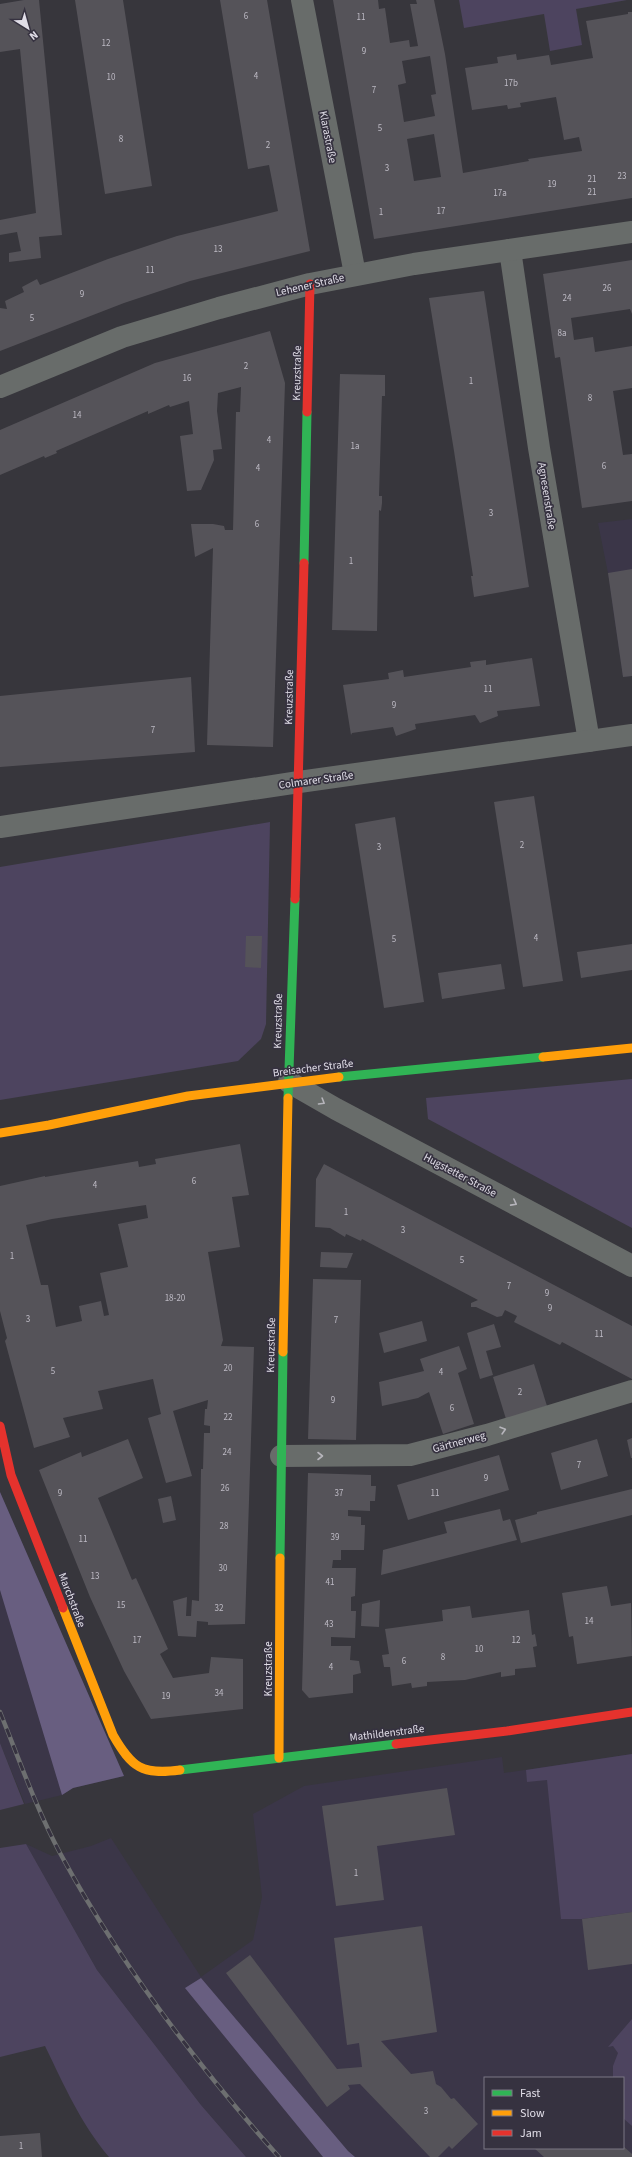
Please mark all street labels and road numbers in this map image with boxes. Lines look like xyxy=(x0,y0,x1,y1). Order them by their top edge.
street label: Klarastraße xyxy=(316,110,341,165)
street label: Lehener Straße xyxy=(274,270,346,300)
street label: Kreuzstraße xyxy=(289,345,305,401)
street label: Agnesenstraße xyxy=(534,461,560,531)
street label: Kreuzstraße xyxy=(281,669,297,725)
street label: Colmarer Straße xyxy=(278,767,355,793)
street label: Kreuzstraße xyxy=(270,993,286,1049)
street label: Breisacher Straße xyxy=(272,1056,355,1080)
street label: Hugstetter Straße xyxy=(421,1149,500,1201)
street label: Kreuzstraße xyxy=(263,1317,279,1373)
street label: Gärtnerweg xyxy=(431,1428,488,1456)
street label: Marchstraße xyxy=(55,1571,89,1630)
street label: Kreuzstraße xyxy=(261,1641,276,1697)
street label: Mathildenstraße xyxy=(349,1721,426,1745)

